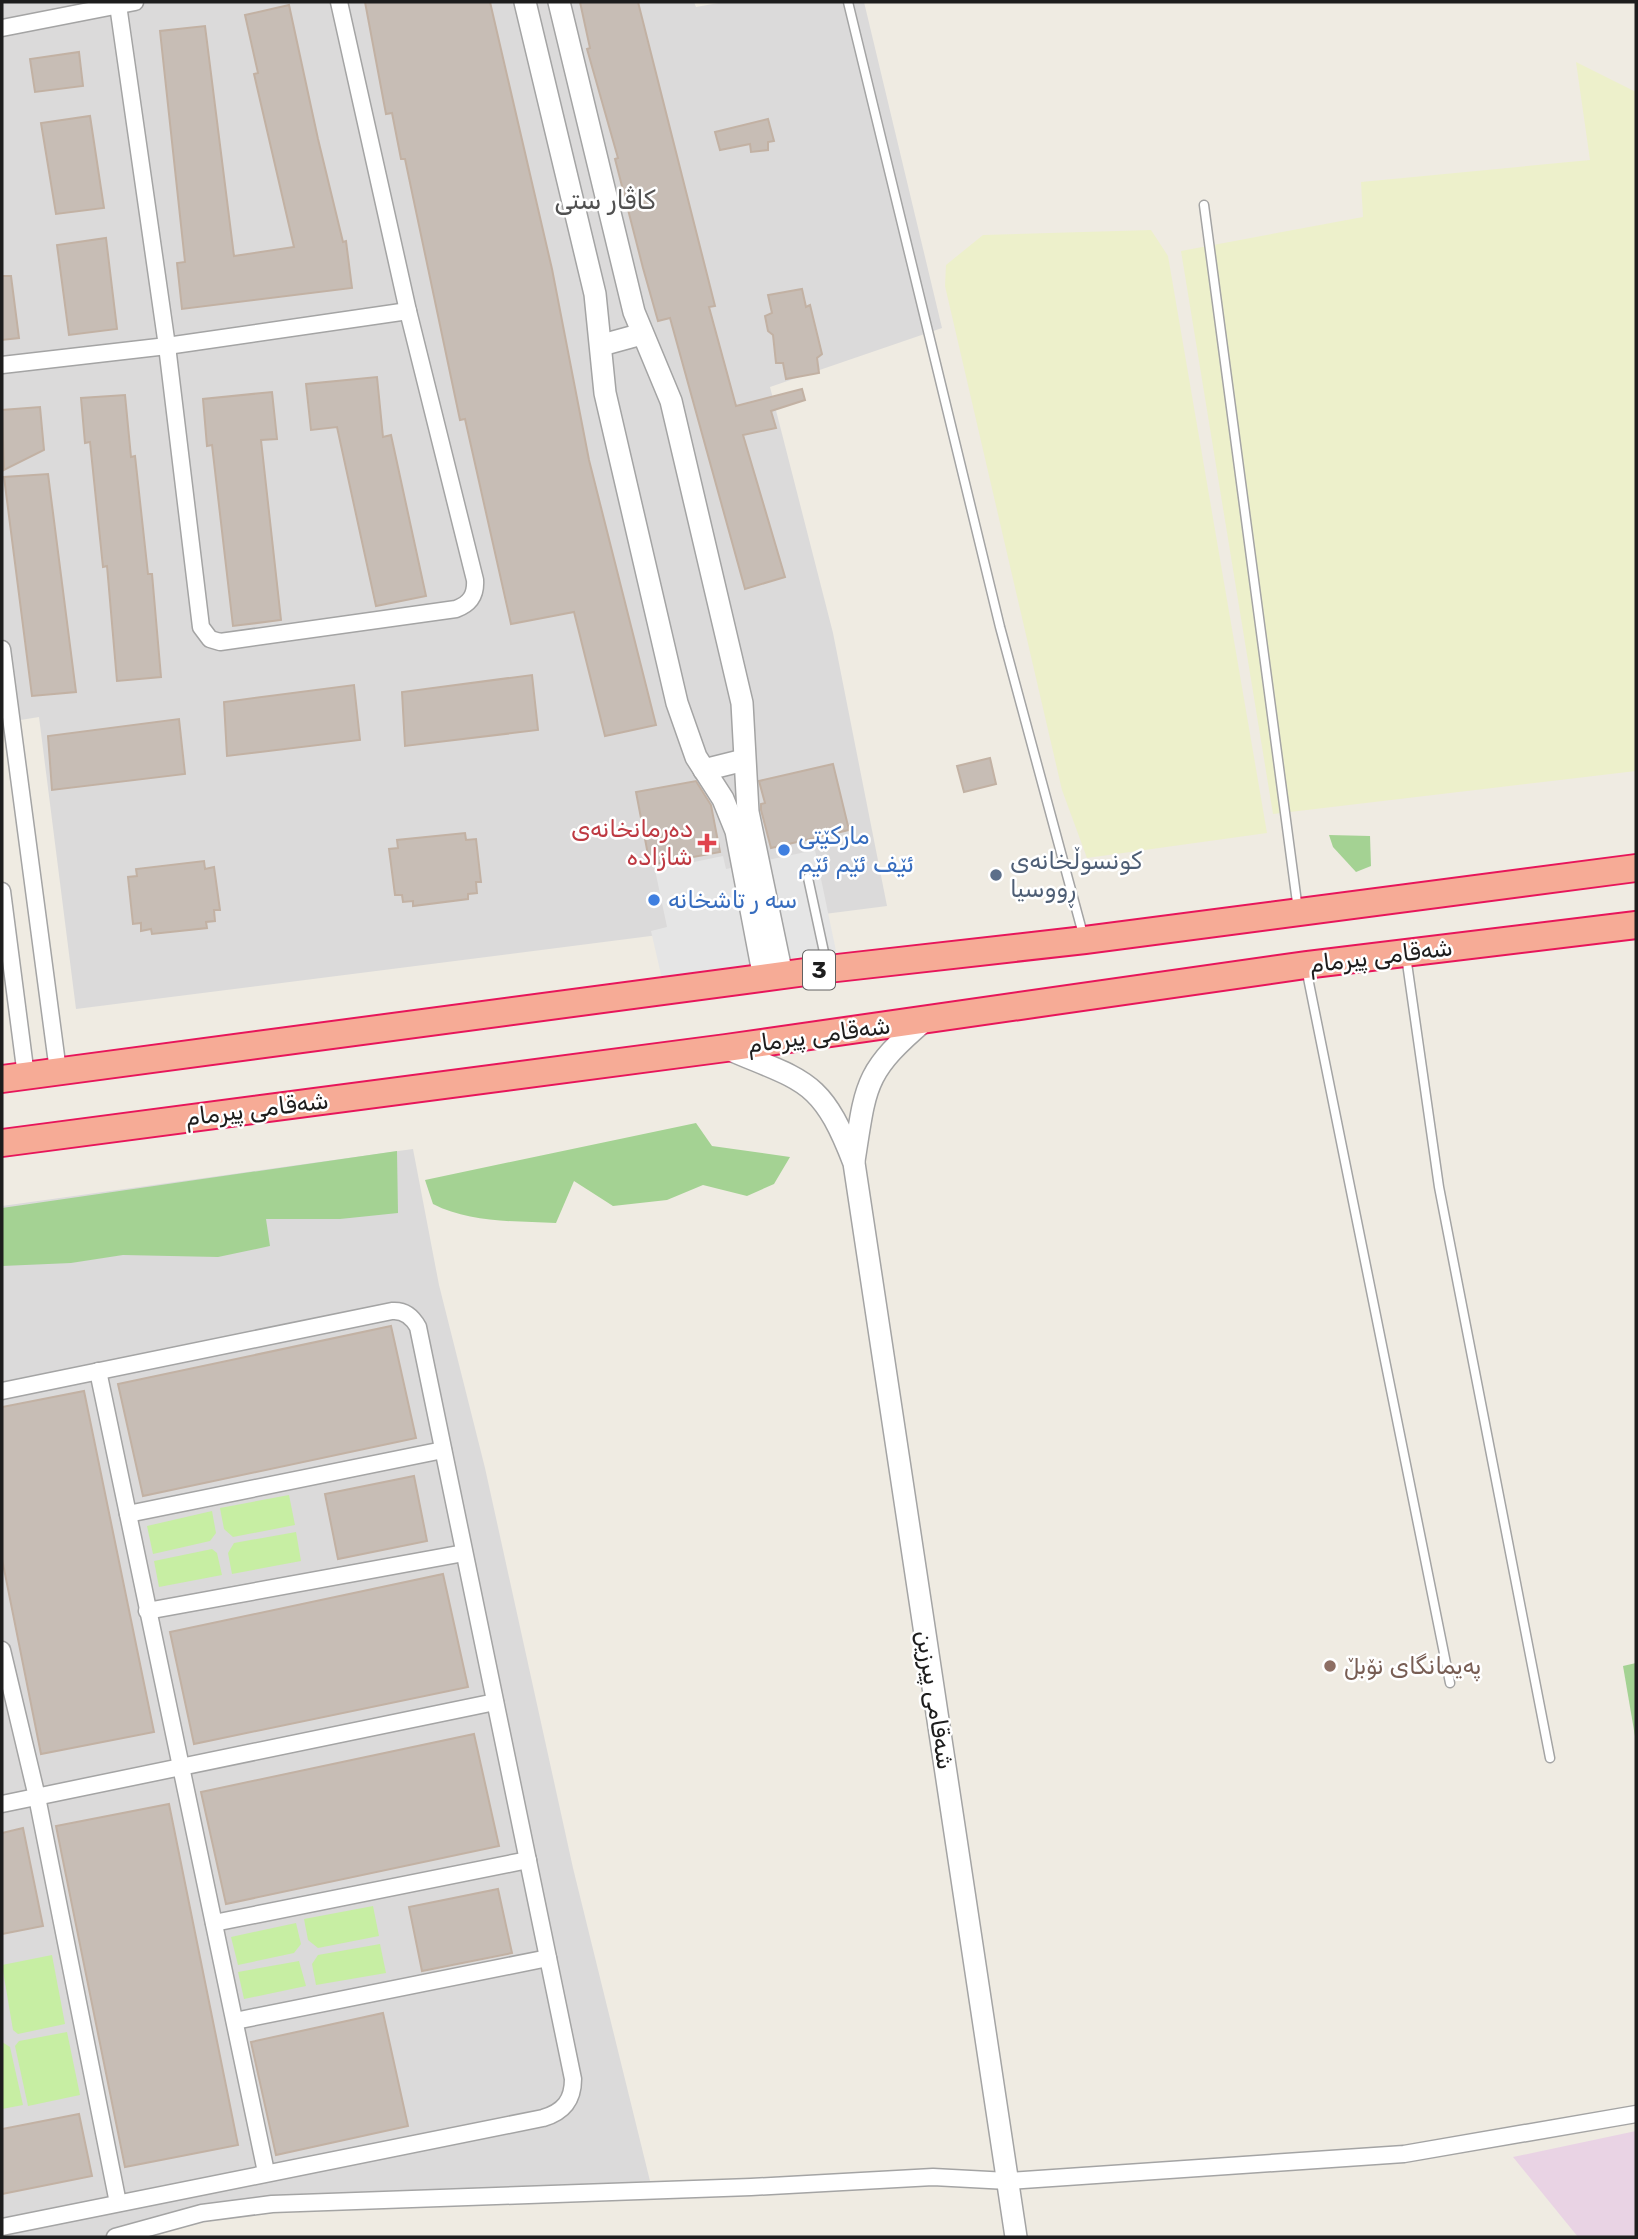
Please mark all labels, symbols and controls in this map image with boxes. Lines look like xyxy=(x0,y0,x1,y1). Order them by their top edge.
district label: کاڤار ستی xyxy=(554,185,656,216)
place label: دەرمانخانەی شازادە xyxy=(571,815,693,871)
place label: مارکێتی ئێف ئێم ئێم xyxy=(798,822,915,879)
marker: دەرمانخانەی شازادە xyxy=(699,835,715,851)
marker: مارکێتی ئێف ئێم ئێم xyxy=(776,842,792,858)
place label: کونسوڵخانەی ڕووسیا xyxy=(1010,846,1142,908)
marker: کونسوڵخانەی ڕووسیا xyxy=(988,867,1004,883)
place label: سه ر تاشخانه xyxy=(668,886,797,914)
marker: سه ر تاشخانه xyxy=(646,892,662,908)
street label: شەقامی پیرمام xyxy=(1308,933,1454,981)
road number: 3 xyxy=(803,951,835,990)
street label: شەقامی پیرمام xyxy=(746,1011,893,1061)
street label: شەقامی پیرمام xyxy=(184,1086,330,1134)
street label: شەقامی پیرزین xyxy=(908,1628,960,1772)
place label: پەیمانگای نۆبڵ xyxy=(1344,1652,1482,1682)
marker: پەیمانگای نۆبڵ xyxy=(1322,1658,1338,1674)

